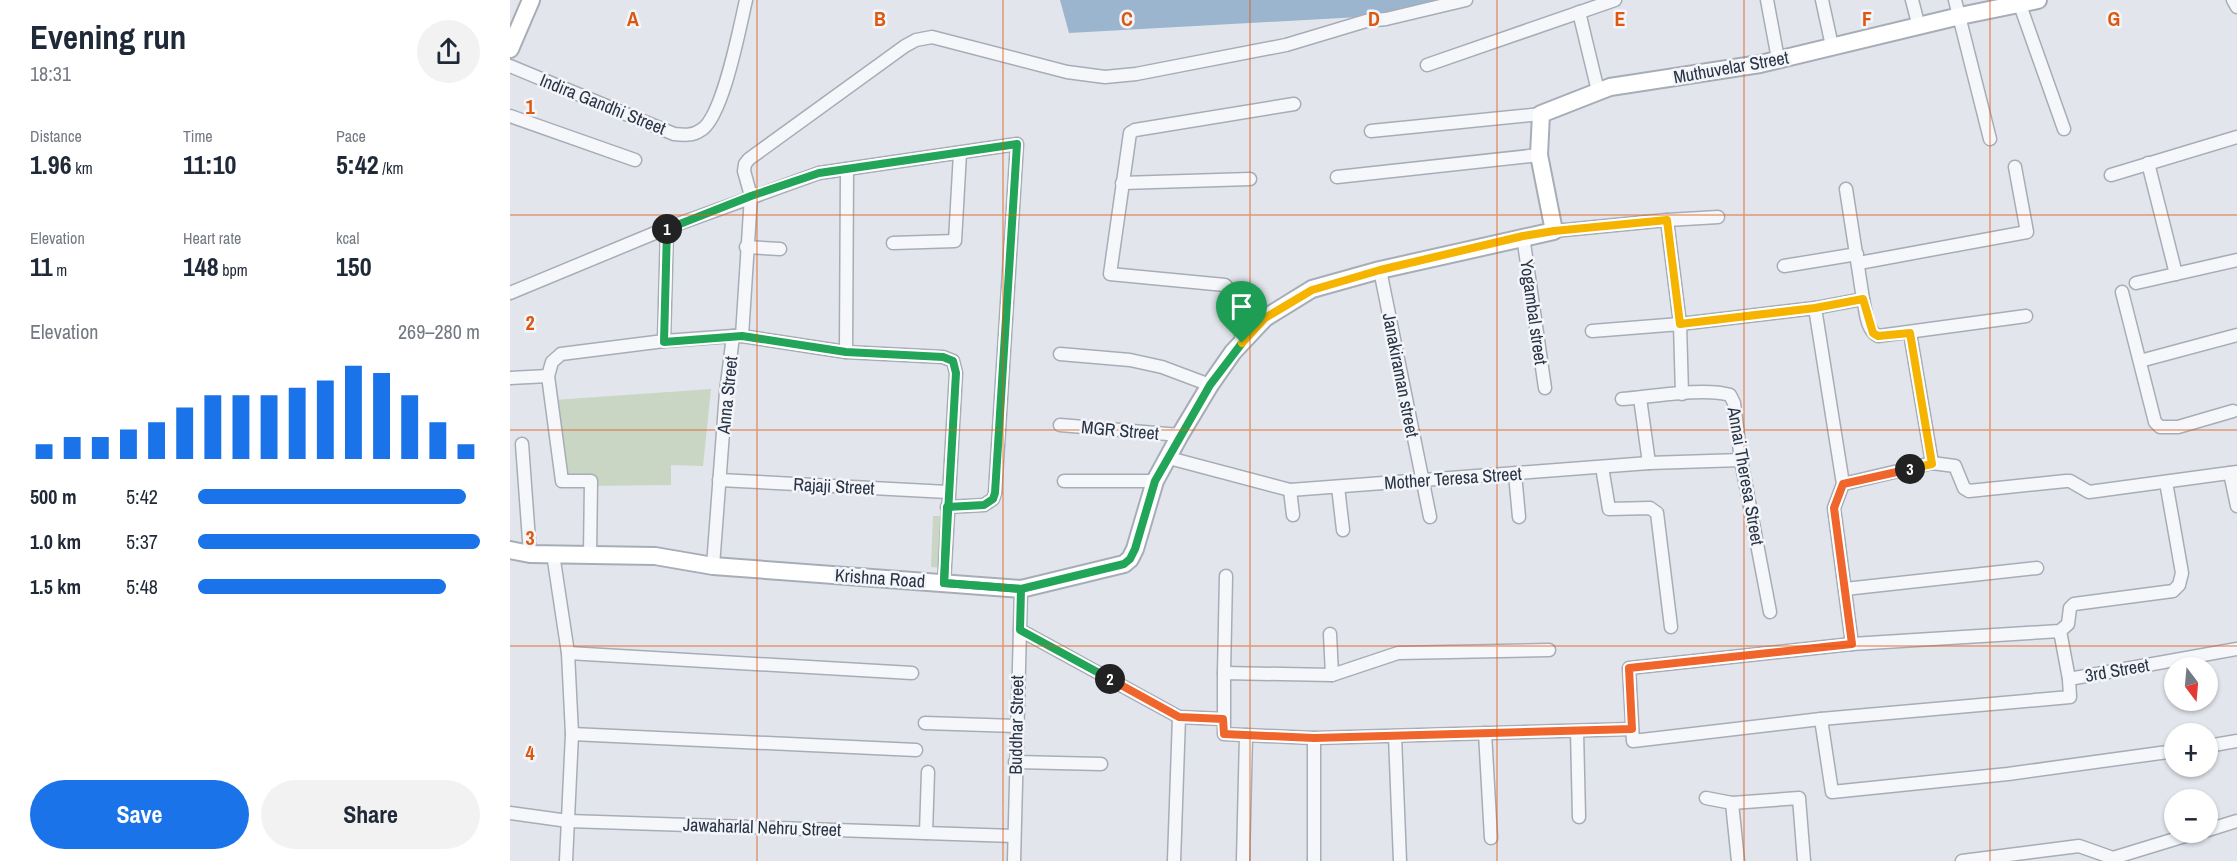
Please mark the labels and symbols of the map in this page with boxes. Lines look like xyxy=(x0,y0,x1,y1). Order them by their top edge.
text: A xyxy=(627,5,639,32)
text: B xyxy=(874,5,886,32)
text: C xyxy=(1121,5,1133,32)
text: D xyxy=(1368,5,1380,32)
text: E xyxy=(1615,5,1626,32)
text: F xyxy=(1862,5,1872,32)
text: G xyxy=(2108,5,2120,32)
street label: Muthuvelar Street xyxy=(1671,45,1791,89)
street label: Indira Gandhi Street xyxy=(536,67,670,141)
text: 1 xyxy=(525,93,535,120)
pin: 1 xyxy=(652,214,682,244)
street label: Yogambal street xyxy=(1514,258,1554,366)
pin xyxy=(1216,281,1267,343)
text: 2 xyxy=(525,309,535,336)
street label: Janakiraman street xyxy=(1377,311,1425,439)
street label: Anna Street xyxy=(710,355,744,436)
street label: Annai Theresa Street xyxy=(1721,404,1770,547)
street label: MGR Street xyxy=(1080,414,1160,446)
pin: 3 xyxy=(1895,454,1925,484)
street label: Mother Teresa Street xyxy=(1384,461,1522,495)
street label: Rajaji Street xyxy=(793,471,875,501)
text: 3 xyxy=(525,524,535,551)
street label: Krishna Road xyxy=(834,562,926,594)
street label: 3rd Street xyxy=(2083,652,2151,688)
north arrow xyxy=(2164,657,2218,711)
pin: 2 xyxy=(1095,664,1125,694)
street label: Buddhar Street xyxy=(1003,675,1029,775)
text: 4 xyxy=(525,739,535,766)
street label: Jawaharlal Nehru Street xyxy=(682,812,842,842)

